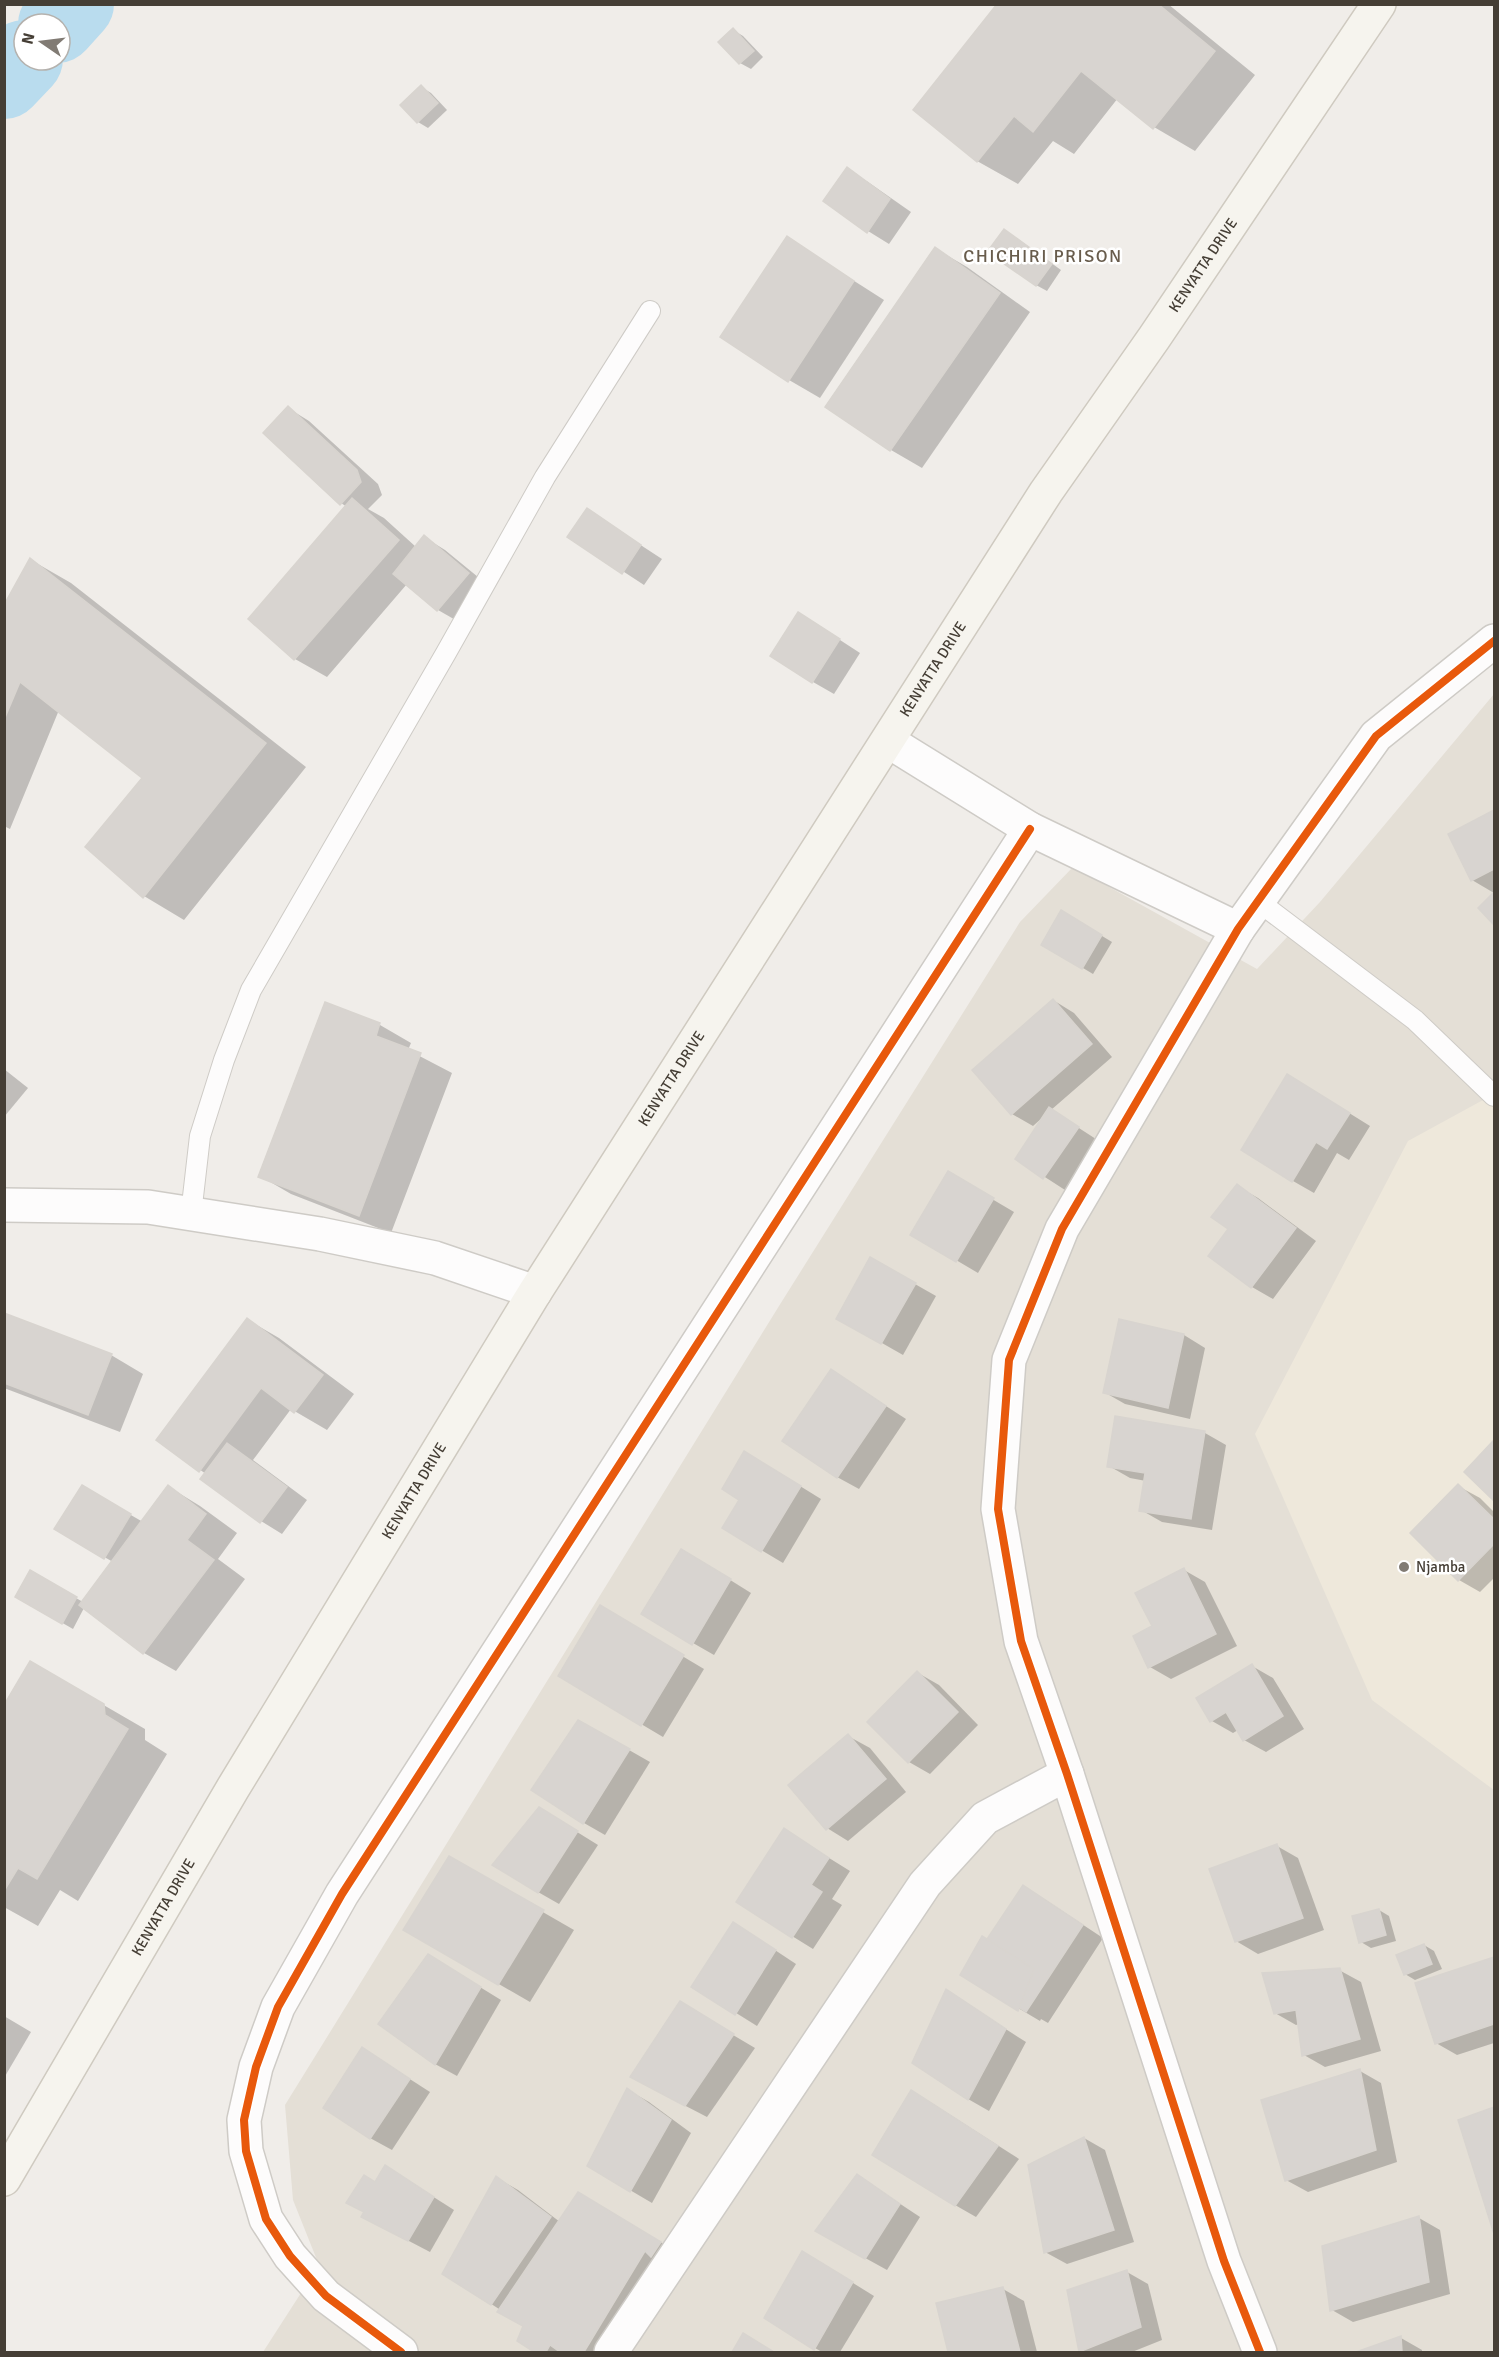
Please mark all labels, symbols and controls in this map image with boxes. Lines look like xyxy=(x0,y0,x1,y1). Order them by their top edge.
north arrow xyxy=(12,12,72,72)
text: N xyxy=(17,31,39,46)
street label: KENYATTA DRIVE xyxy=(1165,215,1241,316)
district label: CHICHIRI PRISON xyxy=(963,245,1123,267)
street label: KENYATTA DRIVE xyxy=(896,618,970,720)
street label: KENYATTA DRIVE xyxy=(634,1028,708,1130)
street label: KENYATTA DRIVE xyxy=(378,1439,450,1542)
place label: Njamba xyxy=(1416,1558,1465,1576)
marker: Njamba xyxy=(1397,1560,1411,1574)
street label: KENYATTA DRIVE xyxy=(128,1855,199,1959)

